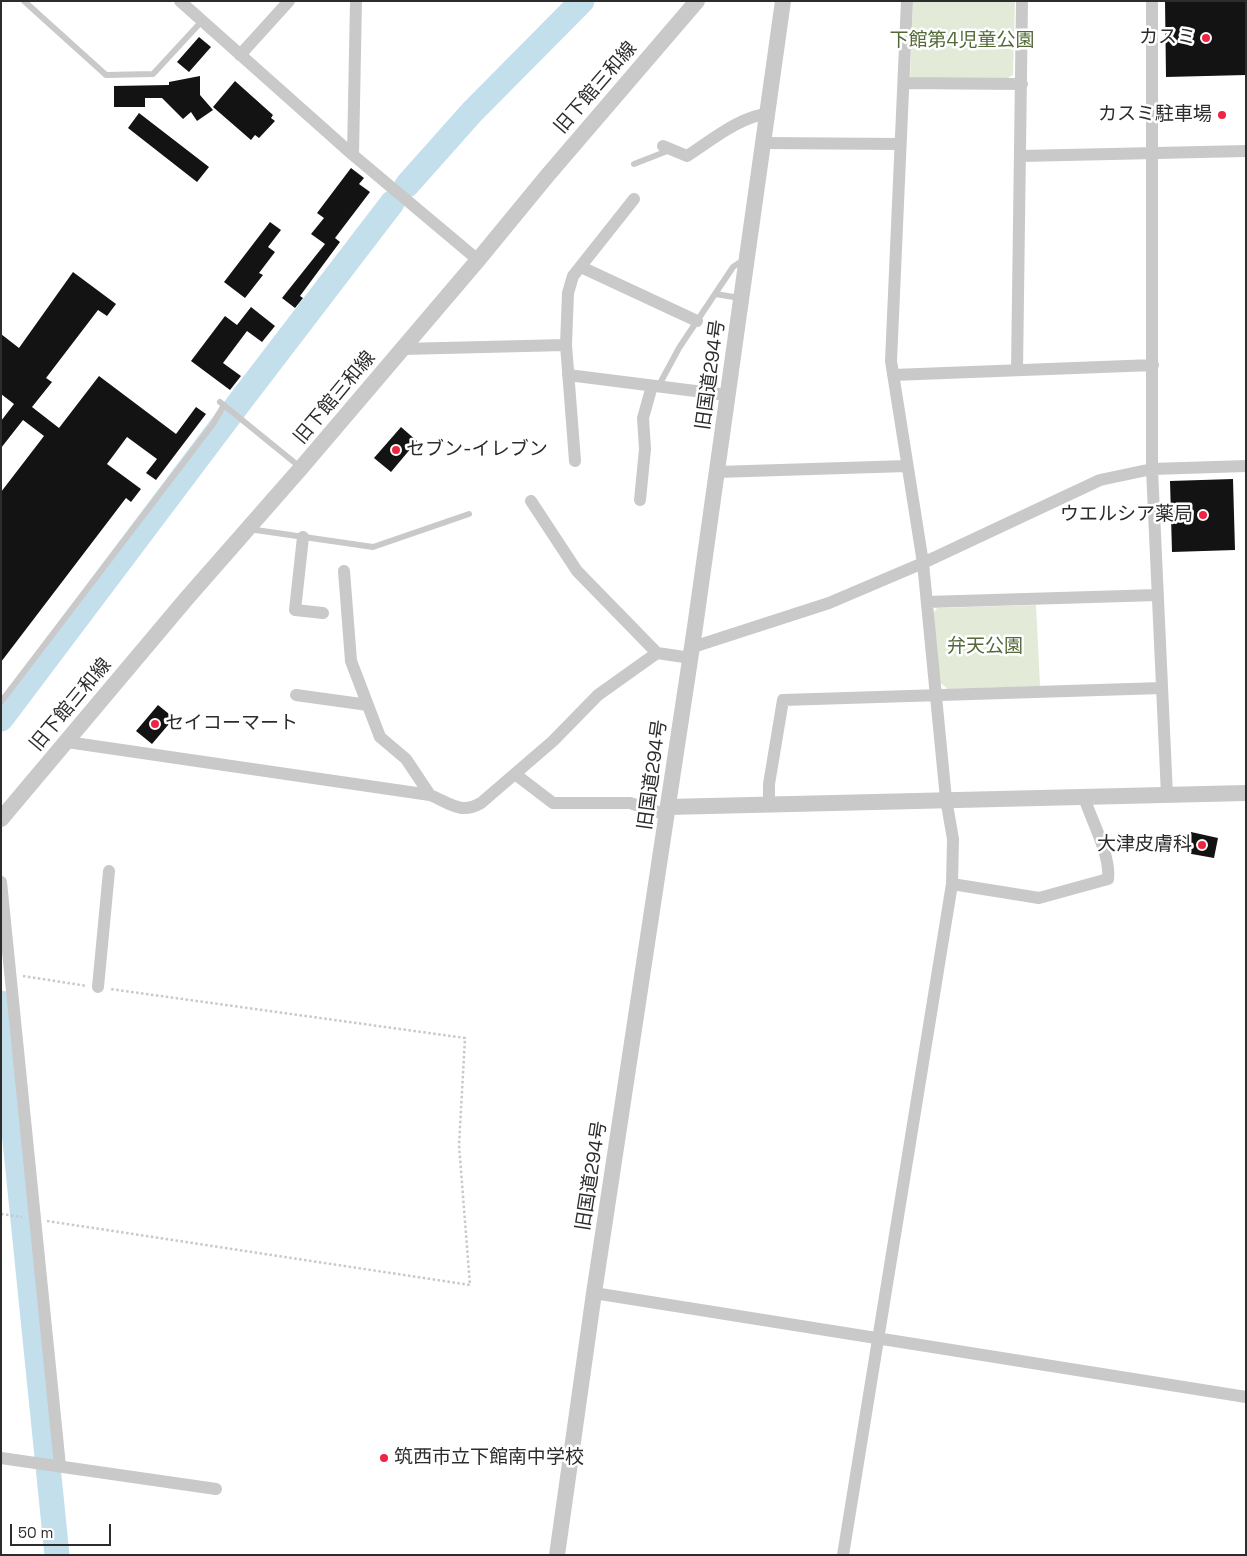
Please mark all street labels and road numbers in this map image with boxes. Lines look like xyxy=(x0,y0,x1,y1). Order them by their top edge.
street label: 旧下館三和線 xyxy=(550,38,642,138)
street label: 旧国道294号 xyxy=(692,318,730,432)
street label: 旧下館三和線 xyxy=(290,347,380,449)
street label: 旧下館三和線 xyxy=(26,654,116,756)
street label: 旧国道294号 xyxy=(634,718,672,832)
street label: 旧国道294号 xyxy=(572,1119,612,1233)

